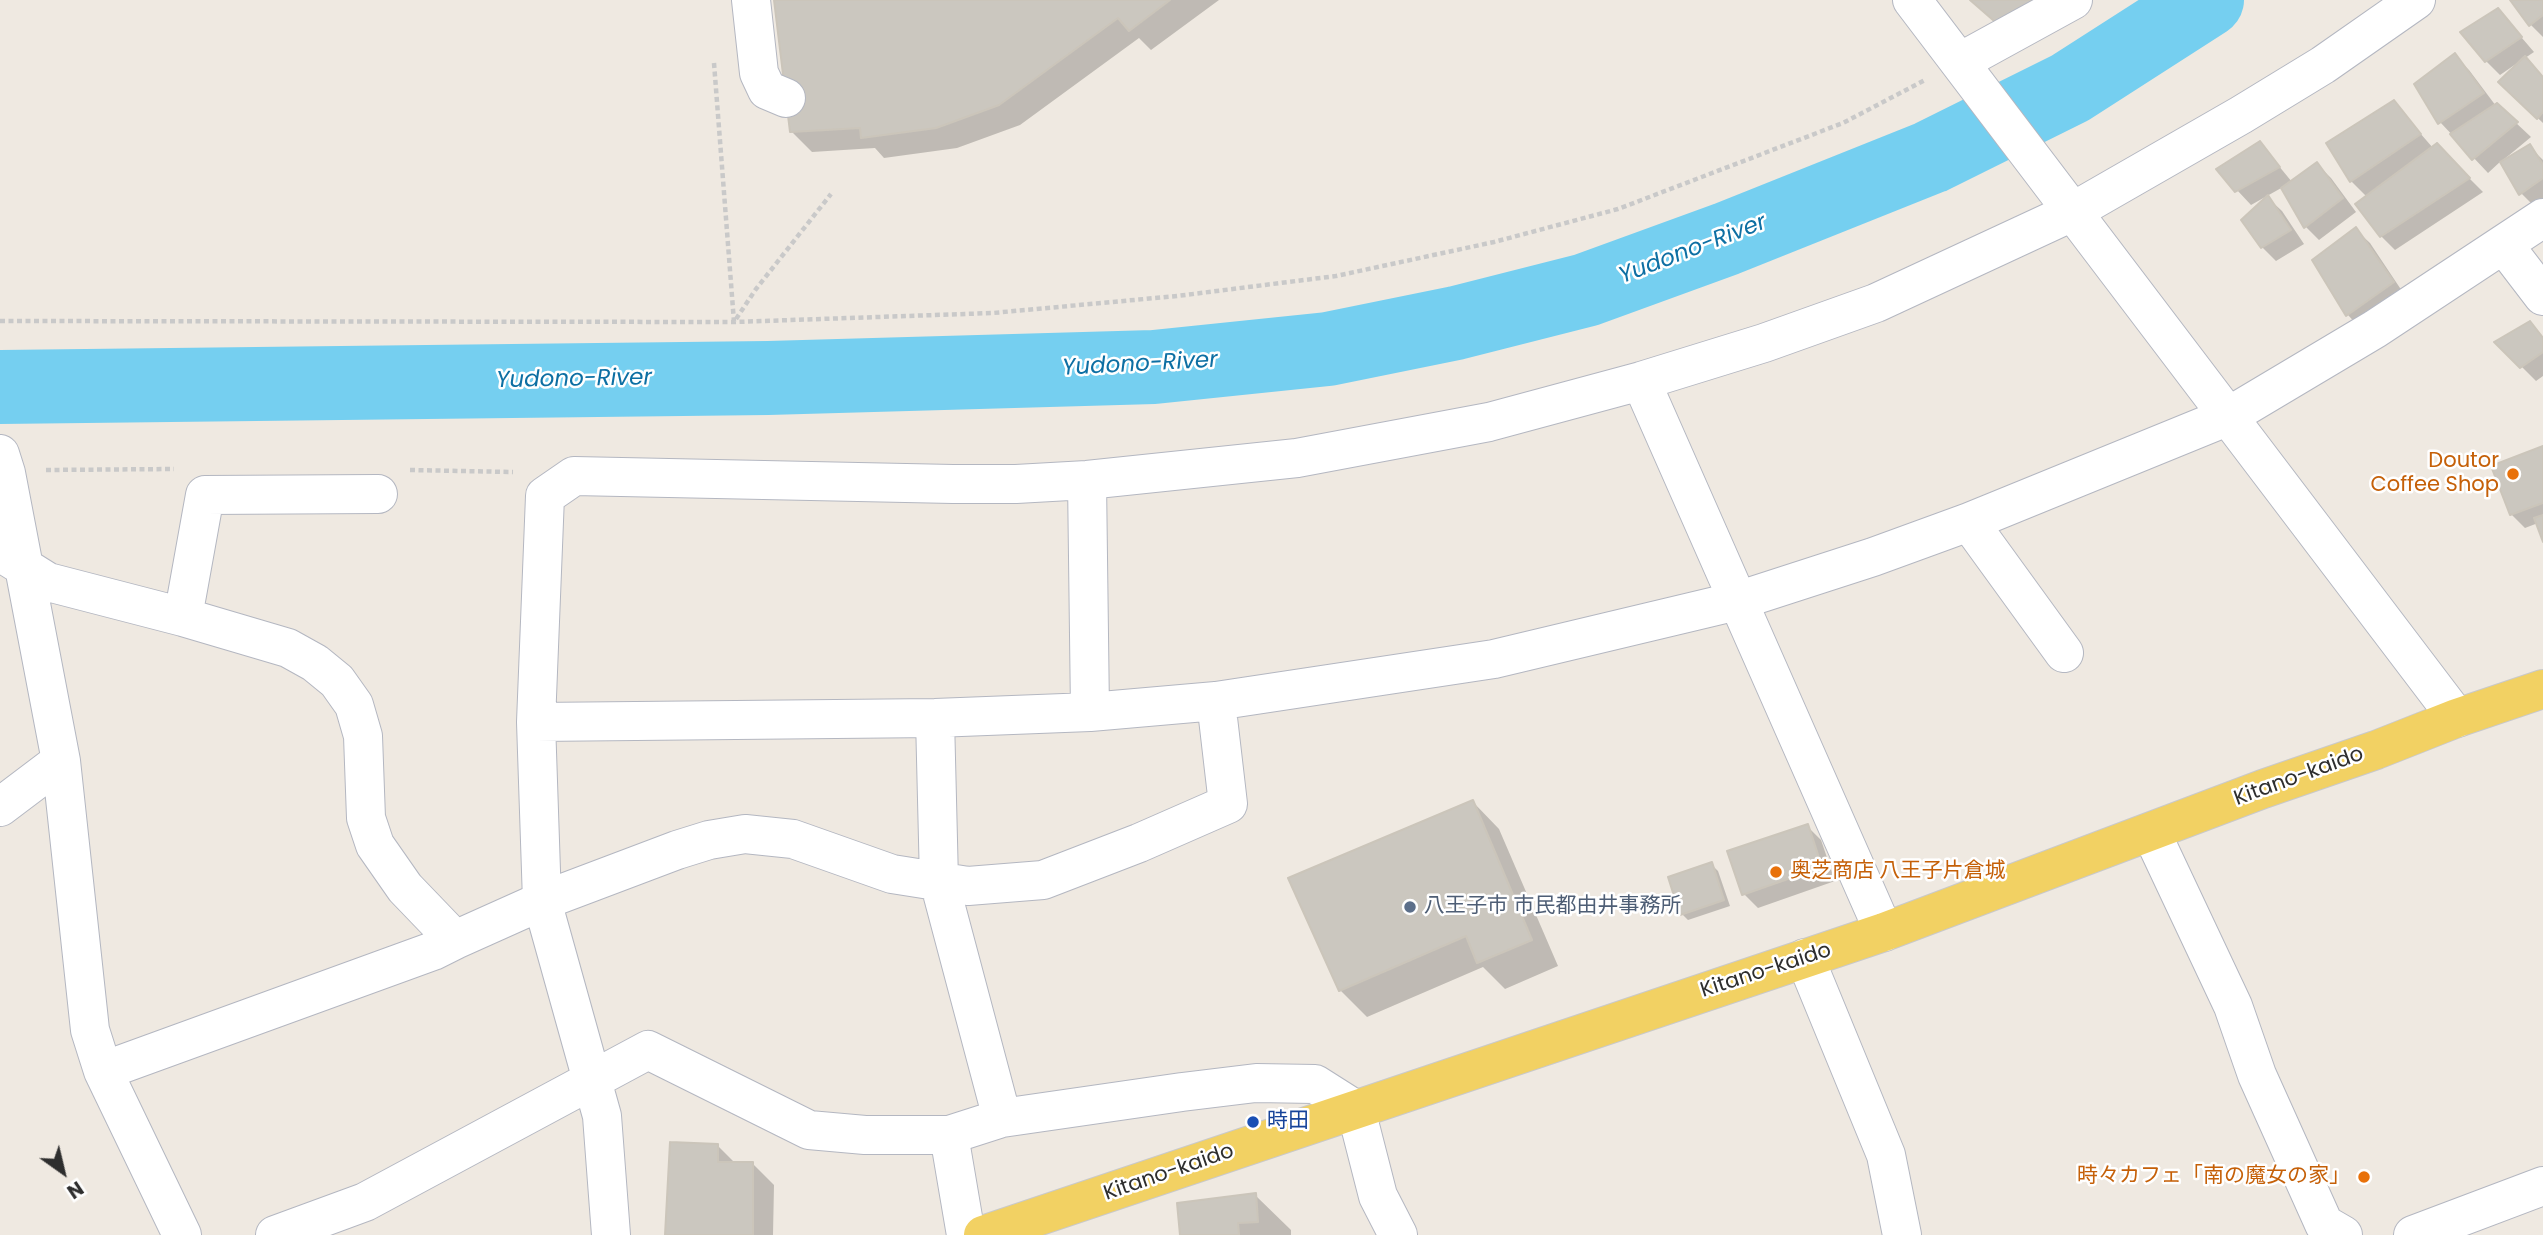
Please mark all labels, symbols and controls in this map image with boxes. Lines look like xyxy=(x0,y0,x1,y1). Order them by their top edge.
water label: Yudono-River xyxy=(1615,209,1771,291)
water label: Yudono-River xyxy=(1061,347,1219,383)
water label: Yudono-River xyxy=(496,365,652,395)
place label: Doutor Coffee Shop xyxy=(2370,449,2499,499)
marker: Doutor Coffee Shop xyxy=(2505,466,2521,482)
street label: Kitano-kaido xyxy=(2231,742,2367,812)
place label: 奥芝商店 八王子片倉城 xyxy=(1790,859,2006,885)
marker: 奥芝商店 八王子片倉城 xyxy=(1768,864,1784,880)
place label: 八王子市 市民都由井事務所 xyxy=(1424,894,1682,920)
marker: 八王子市 市民都由井事務所 xyxy=(1402,899,1418,915)
street label: Kitano-kaido xyxy=(1698,938,1834,1004)
place label: 時田 xyxy=(1267,1109,1309,1135)
marker: 時田 xyxy=(1245,1114,1261,1130)
north arrow xyxy=(28,1137,98,1207)
street label: Kitano-kaido xyxy=(1101,1139,1237,1207)
place label: 時々カフェ「南の魔女の家」 xyxy=(2077,1164,2350,1190)
marker: 時々カフェ「南の魔女の家」 xyxy=(2356,1169,2372,1185)
text: N xyxy=(62,1175,89,1205)

